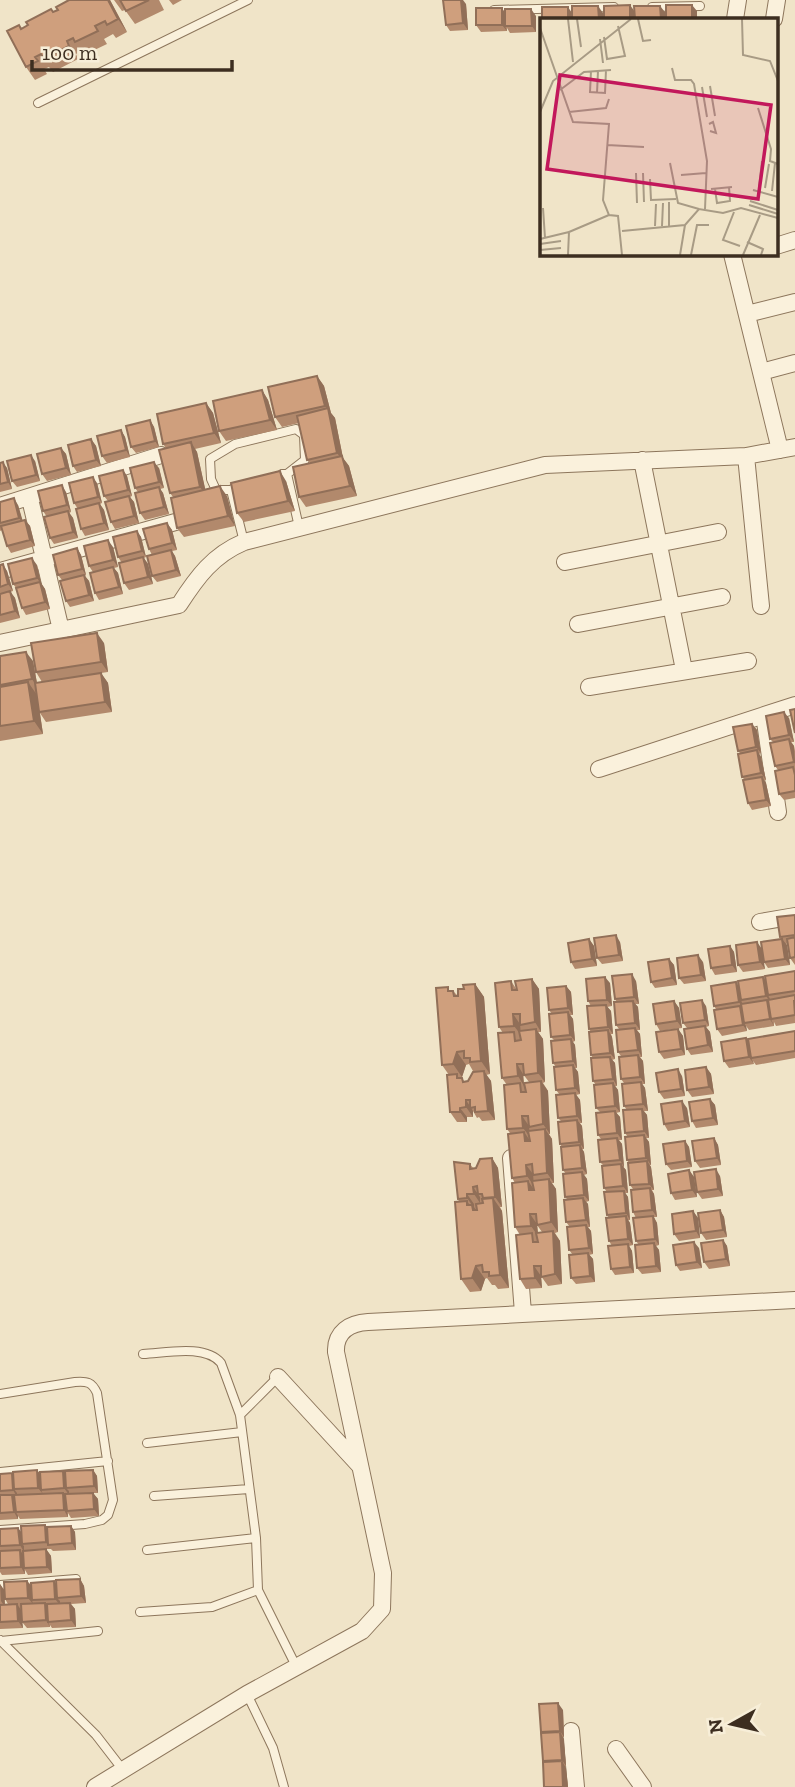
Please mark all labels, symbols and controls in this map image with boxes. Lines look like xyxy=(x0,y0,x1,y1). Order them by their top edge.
inset map xyxy=(540,18,778,256)
scale bar xyxy=(32,28,231,72)
text: 100 m xyxy=(42,40,97,65)
north arrow xyxy=(697,1689,767,1759)
text: N xyxy=(703,1718,728,1735)

